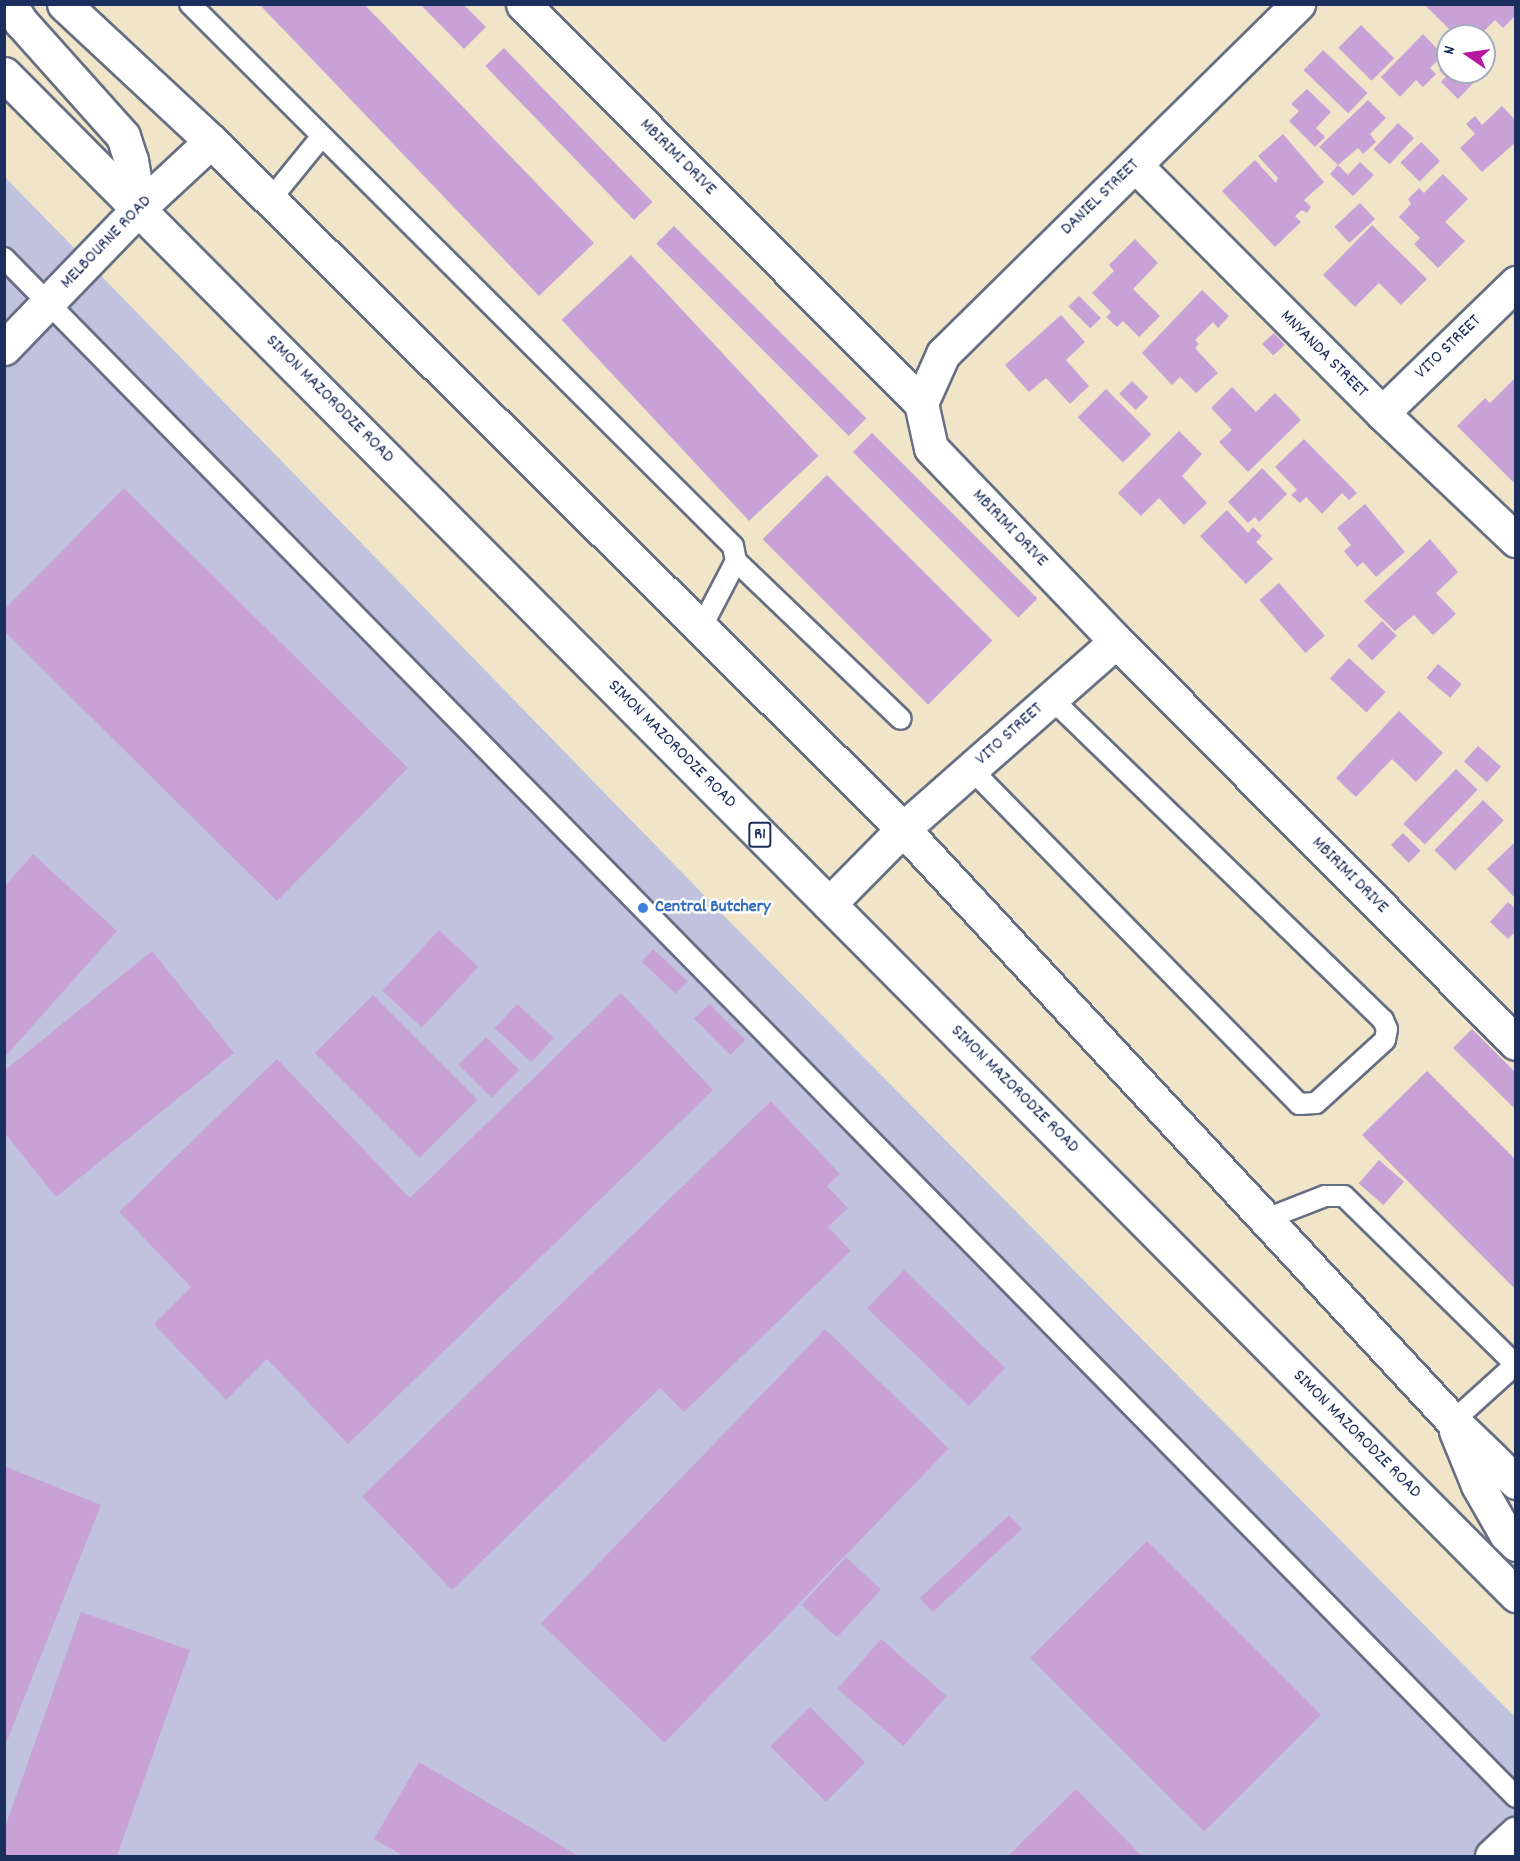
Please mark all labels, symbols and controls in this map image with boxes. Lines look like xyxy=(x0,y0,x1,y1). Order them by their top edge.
north arrow xyxy=(1436,24,1496,84)
text: N xyxy=(1438,44,1462,57)
street label: MBIRIMI DRIVE xyxy=(634,115,720,201)
street label: DANIEL STREET xyxy=(1057,155,1145,241)
street label: MELBOURNE ROAD xyxy=(57,192,157,294)
street label: MNYANDA STREET xyxy=(1275,307,1371,403)
street label: VITO STREET xyxy=(1412,311,1486,385)
street label: SIMON MAZORODZE ROAD xyxy=(260,331,398,469)
street label: MBIRIMI DRIVE xyxy=(967,486,1051,572)
street label: SIMON MAZORODZE ROAD xyxy=(602,676,740,814)
street label: VITO STREET xyxy=(972,699,1048,771)
road number: R1 xyxy=(748,822,772,848)
street label: MBIRIMI DRIVE xyxy=(1306,833,1392,919)
place label: Central Butchery xyxy=(655,897,771,919)
marker: Central Butchery xyxy=(636,901,650,915)
street label: SIMON MAZORODZE ROAD xyxy=(945,1021,1083,1159)
street label: SIMON MAZORODZE ROAD xyxy=(1287,1366,1425,1504)

